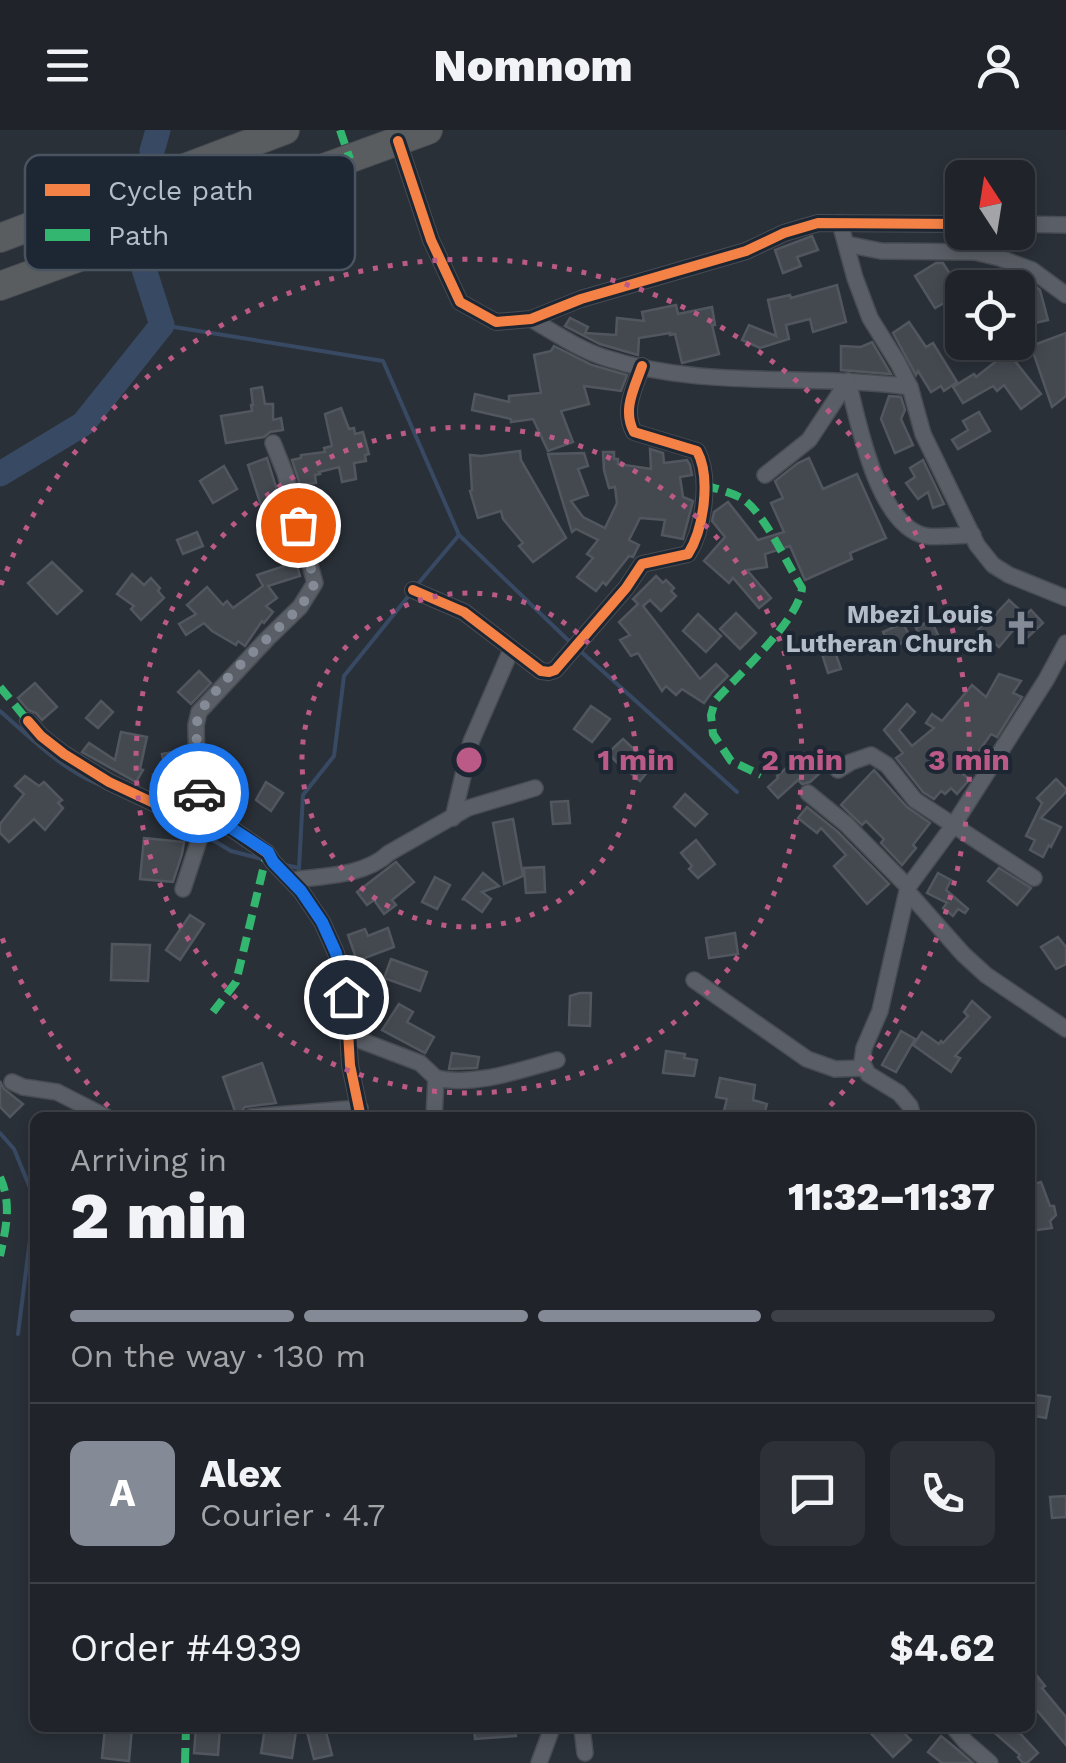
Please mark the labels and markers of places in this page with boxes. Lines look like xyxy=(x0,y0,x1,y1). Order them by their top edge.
pin xyxy=(256,483,341,568)
place label: Mbezi Louis Lutheran Church xyxy=(785,600,993,658)
church icon: Mbezi Louis Lutheran Church xyxy=(1002,609,1040,647)
centre of rings xyxy=(451,742,487,778)
pin xyxy=(304,955,389,1040)

